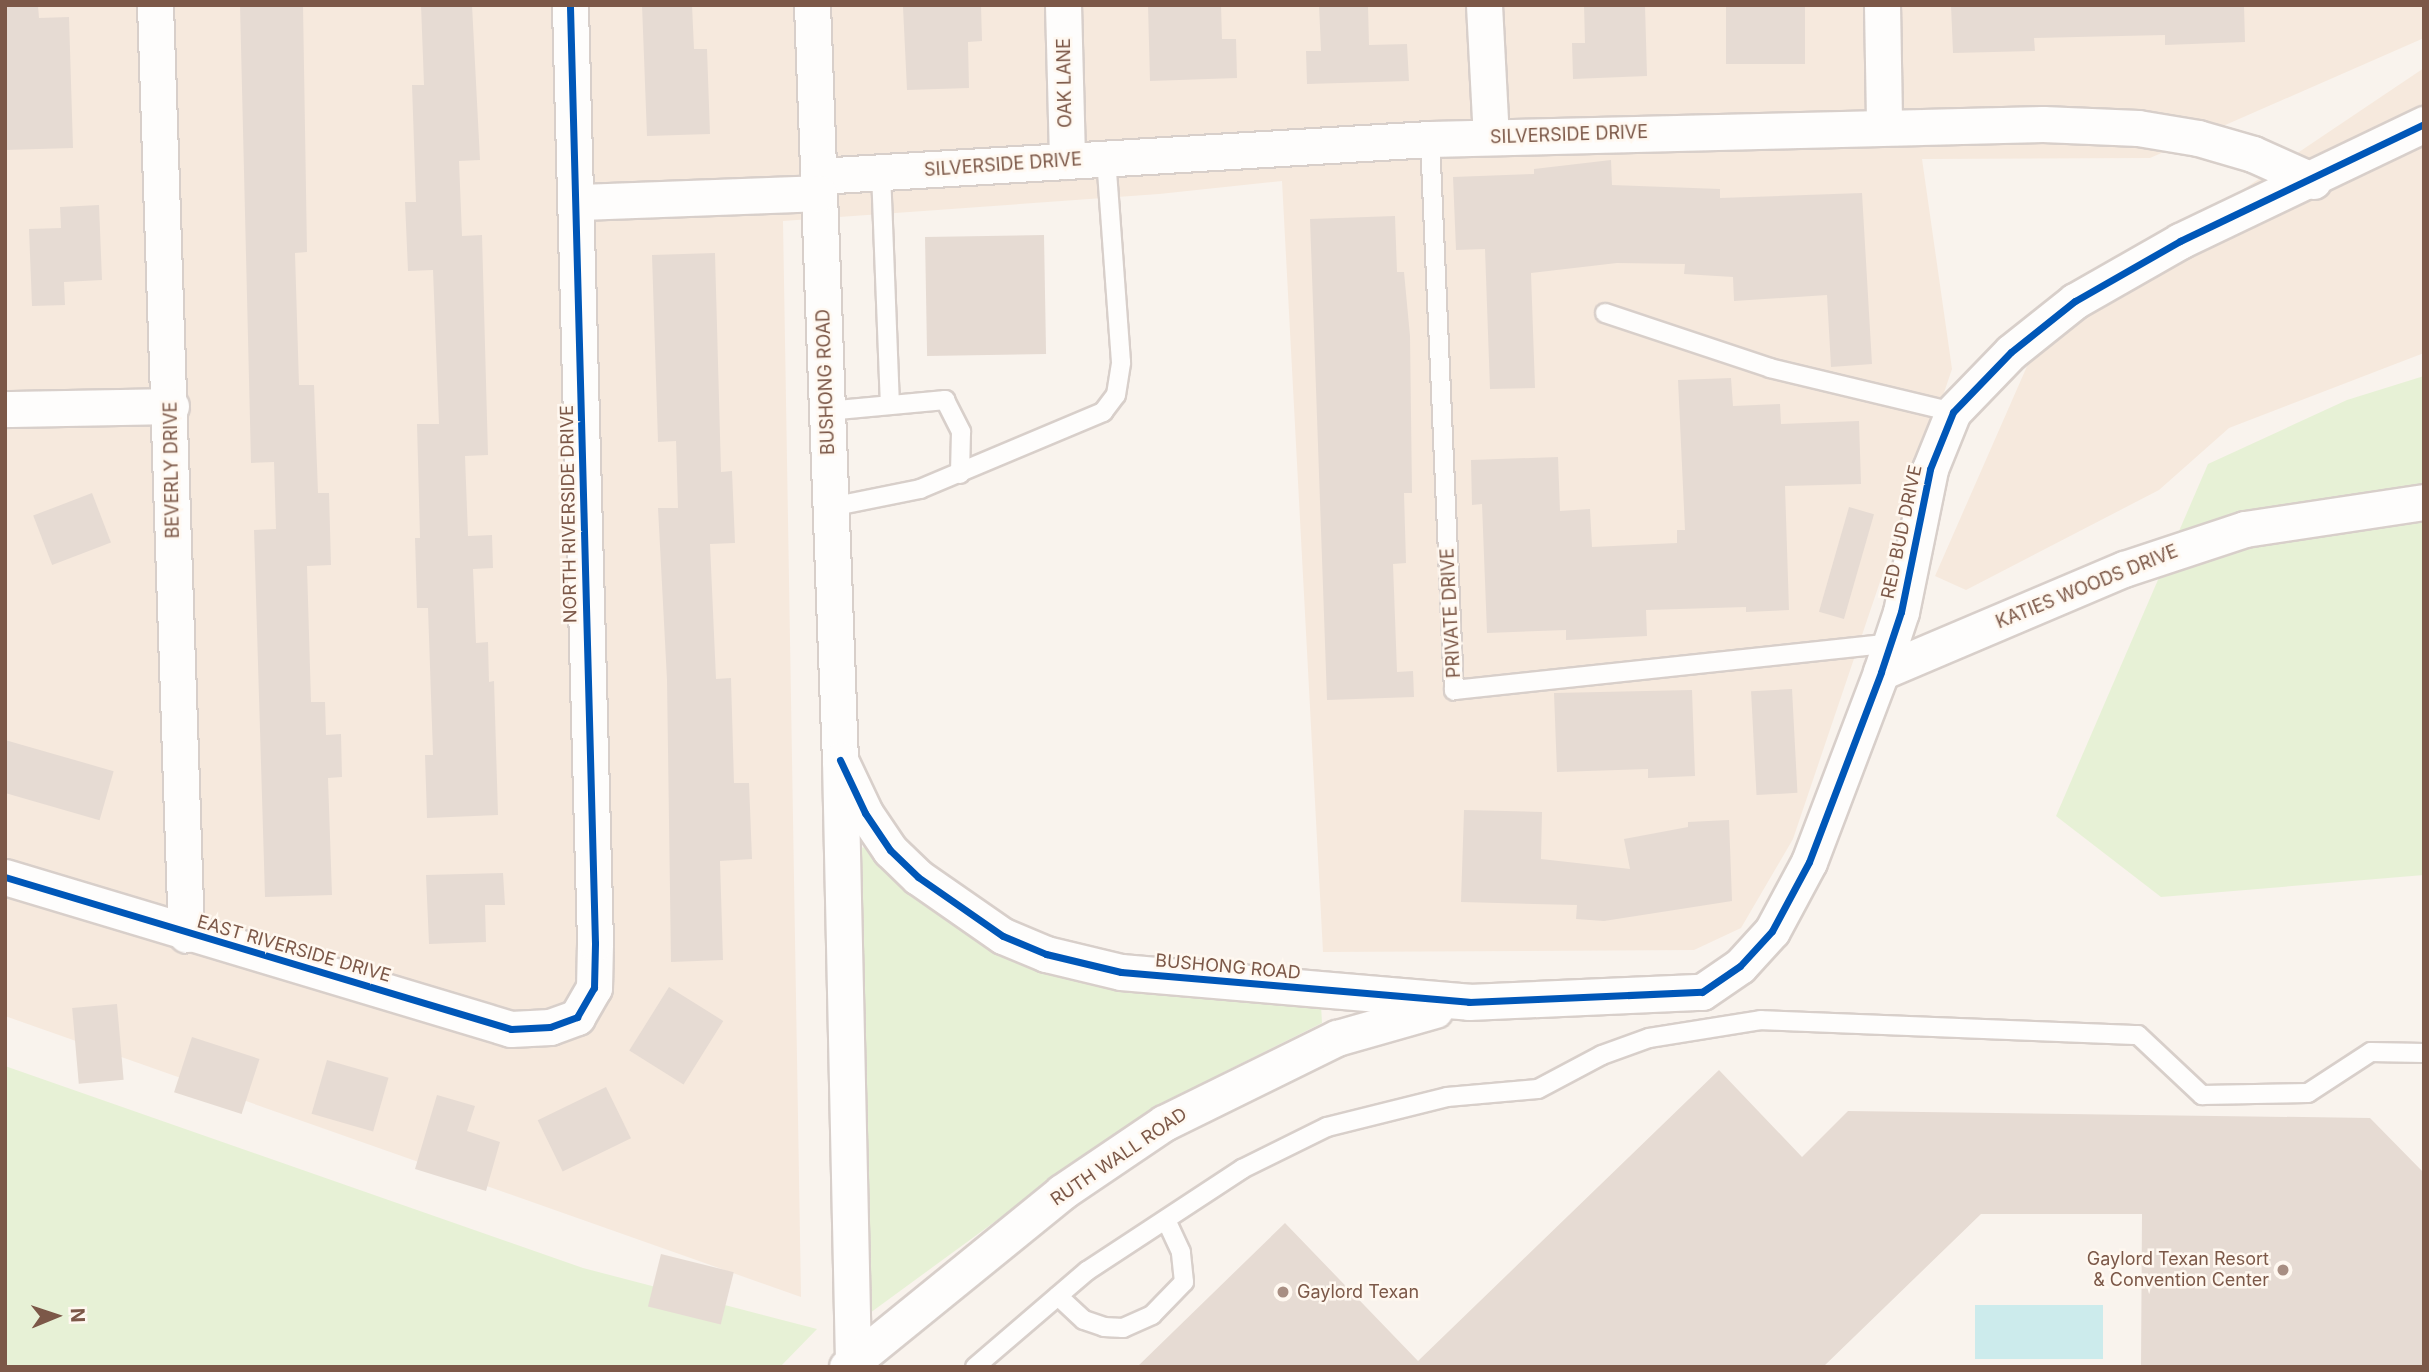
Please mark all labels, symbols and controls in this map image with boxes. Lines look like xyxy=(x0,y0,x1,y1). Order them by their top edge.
street label: OAK LANE xyxy=(1053,38,1077,128)
street label: SILVERSIDE DRIVE xyxy=(1490,121,1648,149)
street label: SILVERSIDE DRIVE xyxy=(923,149,1083,181)
street label: BUSHONG ROAD xyxy=(813,309,839,455)
street label: BEVERLY DRIVE xyxy=(160,401,184,539)
street label: NORTH RIVERSIDE DRIVE xyxy=(556,405,582,623)
street label: RED BUD DRIVE xyxy=(1877,463,1927,601)
street label: KATIES WOODS DRIVE xyxy=(1993,541,2181,633)
street label: PRIVATE DRIVE xyxy=(1437,547,1465,679)
street label: EAST RIVERSIDE DRIVE xyxy=(195,911,393,987)
street label: BUSHONG ROAD xyxy=(1154,950,1302,984)
street label: RUTH WALL ROAD xyxy=(1047,1103,1191,1211)
place label: Gaylord Texan Resort & Convention Center xyxy=(2087,1249,2269,1292)
marker: Gaylord Texan Resort & Convention Center xyxy=(2275,1262,2291,1278)
north arrow xyxy=(21,1281,91,1351)
place label: Gaylord Texan xyxy=(1297,1281,1419,1303)
marker: Gaylord Texan xyxy=(1275,1284,1291,1300)
text: N xyxy=(66,1308,89,1323)

